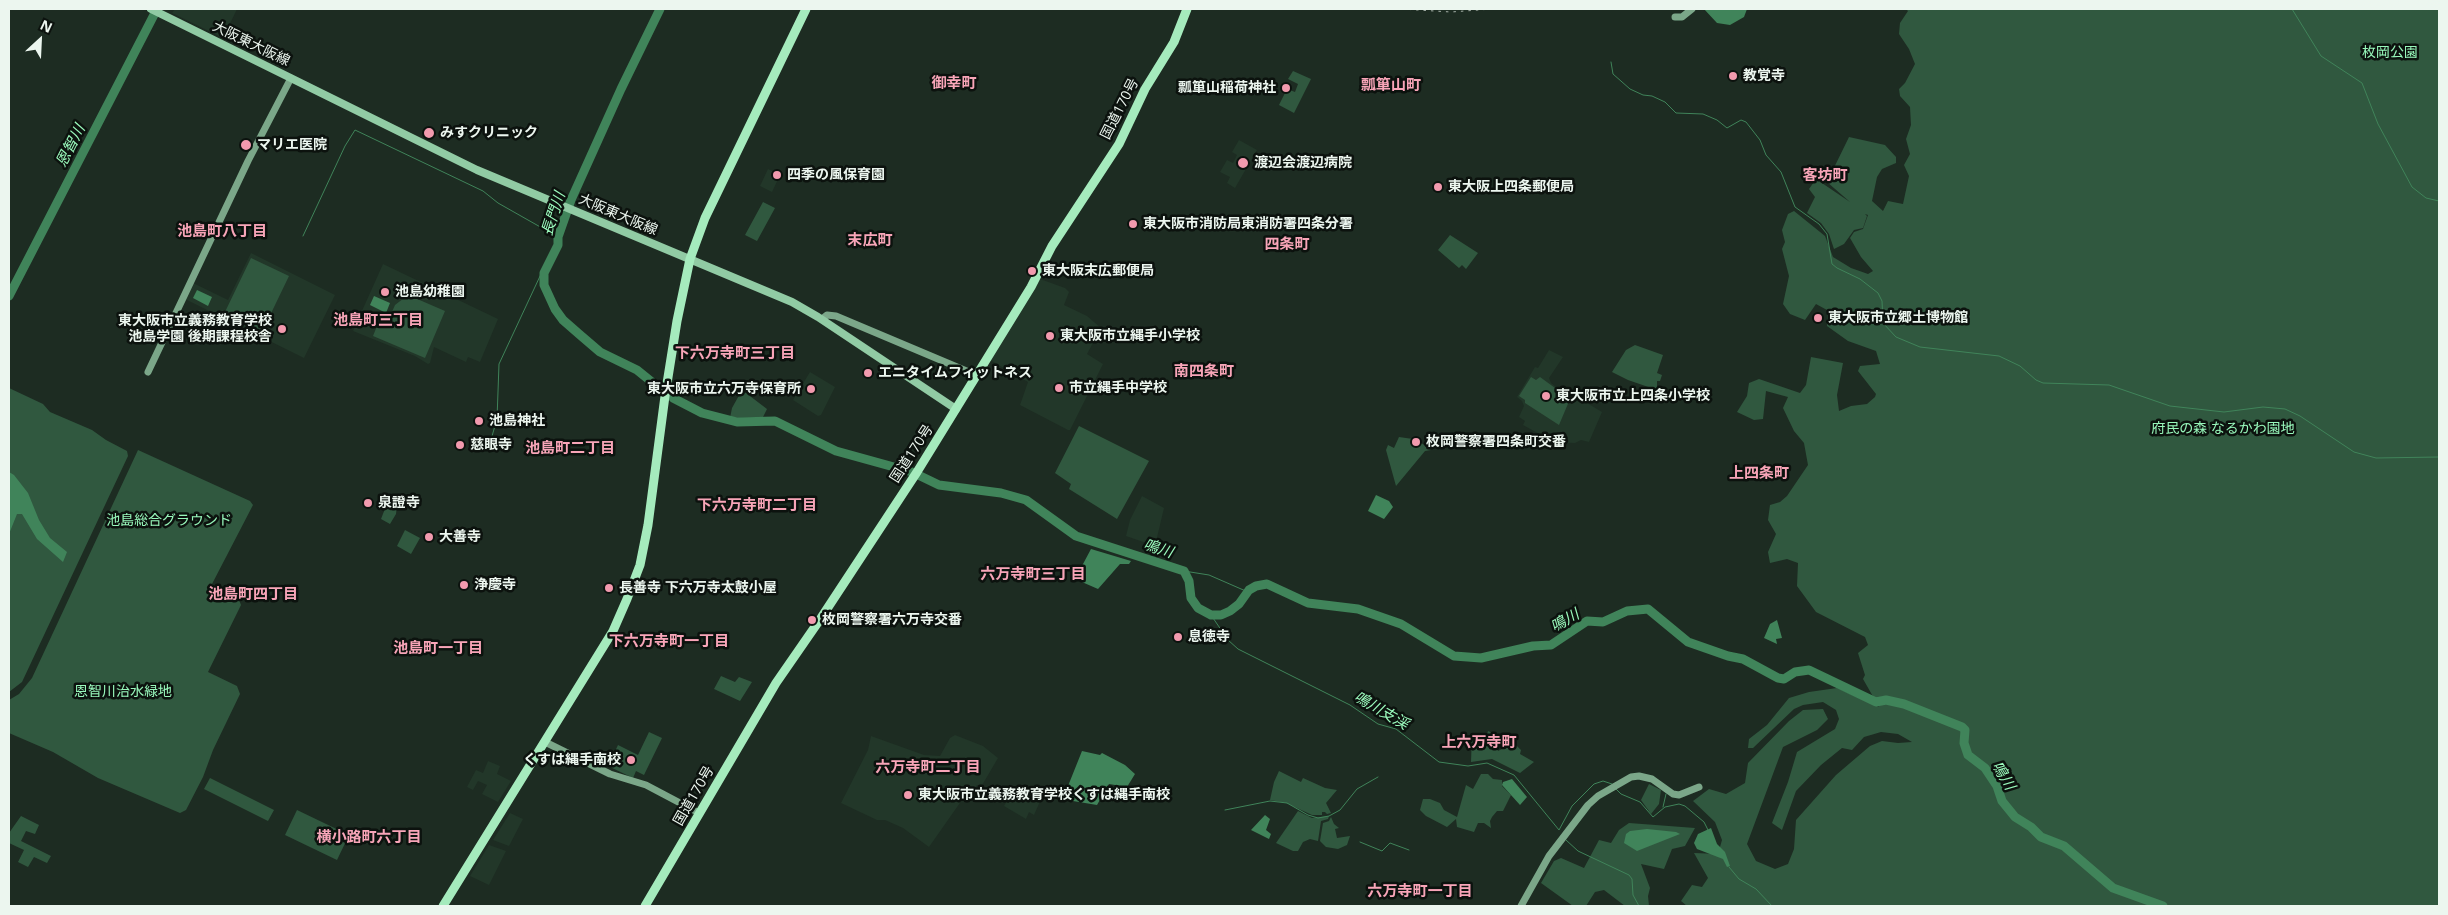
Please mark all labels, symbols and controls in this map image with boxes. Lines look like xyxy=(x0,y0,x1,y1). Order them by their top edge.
north arrow xyxy=(15,15,65,65)
text: N xyxy=(37,15,56,37)
street label: 大阪東大阪線 xyxy=(210,18,292,70)
park label: 枚岡公園 xyxy=(2362,45,2418,61)
place label: 教覚寺 xyxy=(1743,68,1785,84)
marker: 教覚寺 xyxy=(1727,70,1739,82)
district label: 御幸町 xyxy=(932,75,976,93)
street label: 国道170号 xyxy=(1098,76,1142,142)
district label: 瓢箪山町 xyxy=(1361,77,1421,95)
place label: 瓢箪山稲荷神社 xyxy=(1178,80,1276,96)
marker: 瓢箪山稲荷神社 xyxy=(1280,82,1292,94)
water label: 恩智川 xyxy=(53,122,89,170)
place label: みすクリニック xyxy=(440,125,538,141)
marker: みすクリニック xyxy=(422,126,436,140)
place label: マリエ医院 xyxy=(257,137,327,153)
marker: マリエ医院 xyxy=(239,138,253,152)
place label: 渡辺会渡辺病院 xyxy=(1254,155,1352,171)
marker: 渡辺会渡辺病院 xyxy=(1236,156,1250,170)
place label: 四季の風保育園 xyxy=(787,167,885,183)
district label: 客坊町 xyxy=(1803,167,1847,185)
marker: 四季の風保育園 xyxy=(771,169,783,181)
place label: 東大阪上四条郵便局 xyxy=(1448,179,1574,195)
marker: 東大阪上四条郵便局 xyxy=(1432,181,1444,193)
water label: 長門川 xyxy=(538,190,570,238)
street label: 大阪東大阪線 xyxy=(576,191,660,239)
place label: 東大阪市消防局東消防署四条分署 xyxy=(1143,216,1353,232)
marker: 東大阪市消防局東消防署四条分署 xyxy=(1127,218,1139,230)
district label: 池島町八丁目 xyxy=(177,223,267,241)
district label: 末広町 xyxy=(848,232,892,250)
district label: 四条町 xyxy=(1265,236,1309,254)
place label: 東大阪末広郵便局 xyxy=(1042,263,1154,279)
marker: 東大阪末広郵便局 xyxy=(1026,265,1038,277)
place label: 池島幼稚園 xyxy=(395,284,465,300)
marker: 池島幼稚園 xyxy=(379,286,391,298)
place label: 東大阪市立郷土博物館 xyxy=(1828,310,1968,326)
district label: 池島町三丁目 xyxy=(333,312,423,330)
marker: 東大阪市立郷土博物館 xyxy=(1812,312,1824,324)
place label: 東大阪市立義務教育学校 池島学園 後期課程校舎 xyxy=(118,313,272,346)
marker: 東大阪市立義務教育学校 池島学園 後期課程校舎 xyxy=(276,323,288,335)
place label: 東大阪市立縄手小学校 xyxy=(1060,328,1200,344)
marker: 東大阪市立縄手小学校 xyxy=(1044,330,1056,342)
district label: 下六万寺町三丁目 xyxy=(675,345,795,363)
district label: 南四条町 xyxy=(1174,363,1234,381)
place label: エニタイムフィットネス xyxy=(878,365,1032,381)
marker: エニタイムフィットネス xyxy=(862,367,874,379)
place label: 市立縄手中学校 xyxy=(1069,380,1167,396)
place label: 東大阪市立六万寺保育所 xyxy=(647,381,801,397)
marker: 市立縄手中学校 xyxy=(1053,382,1065,394)
marker: 東大阪市立六万寺保育所 xyxy=(805,383,817,395)
place label: 東大阪市立上四条小学校 xyxy=(1556,388,1710,404)
marker: 東大阪市立上四条小学校 xyxy=(1540,390,1552,402)
place label: 池島神社 xyxy=(489,413,545,429)
marker: 池島神社 xyxy=(473,415,485,427)
park label: 府民の森 なるかわ園地 xyxy=(2151,421,2295,437)
street label: 国道170号 xyxy=(887,422,937,486)
place label: 枚岡警察署四条町交番 xyxy=(1426,434,1566,450)
marker: 枚岡警察署四条町交番 xyxy=(1410,436,1422,448)
place label: 慈眼寺 xyxy=(470,437,512,453)
marker: 慈眼寺 xyxy=(454,439,466,451)
district label: 池島町二丁目 xyxy=(525,440,615,458)
district label: 上四条町 xyxy=(1729,465,1789,483)
place label: 泉證寺 xyxy=(378,495,420,511)
marker: 泉證寺 xyxy=(362,497,374,509)
district label: 下六万寺町二丁目 xyxy=(697,497,817,515)
park label: 池島総合グラウンド xyxy=(106,513,232,529)
place label: 大善寺 xyxy=(439,529,481,545)
marker: 大善寺 xyxy=(423,531,435,543)
water label: 鳴川 xyxy=(1141,536,1175,562)
district label: 六万寺町三丁目 xyxy=(981,566,1085,584)
place label: 浄慶寺 xyxy=(474,577,516,593)
marker: 浄慶寺 xyxy=(458,579,470,591)
place label: 長善寺 下六万寺太鼓小屋 xyxy=(619,580,777,596)
marker: 長善寺 下六万寺太鼓小屋 xyxy=(603,582,615,594)
district label: 池島町四丁目 xyxy=(208,586,298,604)
water label: 鳴川 xyxy=(1548,606,1582,636)
place label: 枚岡警察署六万寺交番 xyxy=(822,612,962,628)
marker: 枚岡警察署六万寺交番 xyxy=(806,614,818,626)
place label: 息徳寺 xyxy=(1188,629,1230,645)
marker: 息徳寺 xyxy=(1172,631,1184,643)
district label: 下六万寺町一丁目 xyxy=(609,633,729,651)
district label: 池島町一丁目 xyxy=(393,640,483,658)
park label: 恩智川治水緑地 xyxy=(74,684,172,700)
water label: 鳴川支渓 xyxy=(1351,688,1411,734)
district label: 上六万寺町 xyxy=(1442,734,1516,752)
place label: くすは縄手南校 xyxy=(523,752,621,768)
marker: くすは縄手南校 xyxy=(625,754,637,766)
district label: 六万寺町二丁目 xyxy=(876,759,980,777)
water label: 鳴川 xyxy=(1988,759,2018,793)
street label: 国道170号 xyxy=(670,763,718,829)
place label: 東大阪市立義務教育学校くすは縄手南校 xyxy=(918,787,1170,803)
marker: 東大阪市立義務教育学校くすは縄手南校 xyxy=(902,789,914,801)
district label: 横小路町六丁目 xyxy=(317,829,421,847)
district label: 六万寺町一丁目 xyxy=(1368,883,1472,901)

